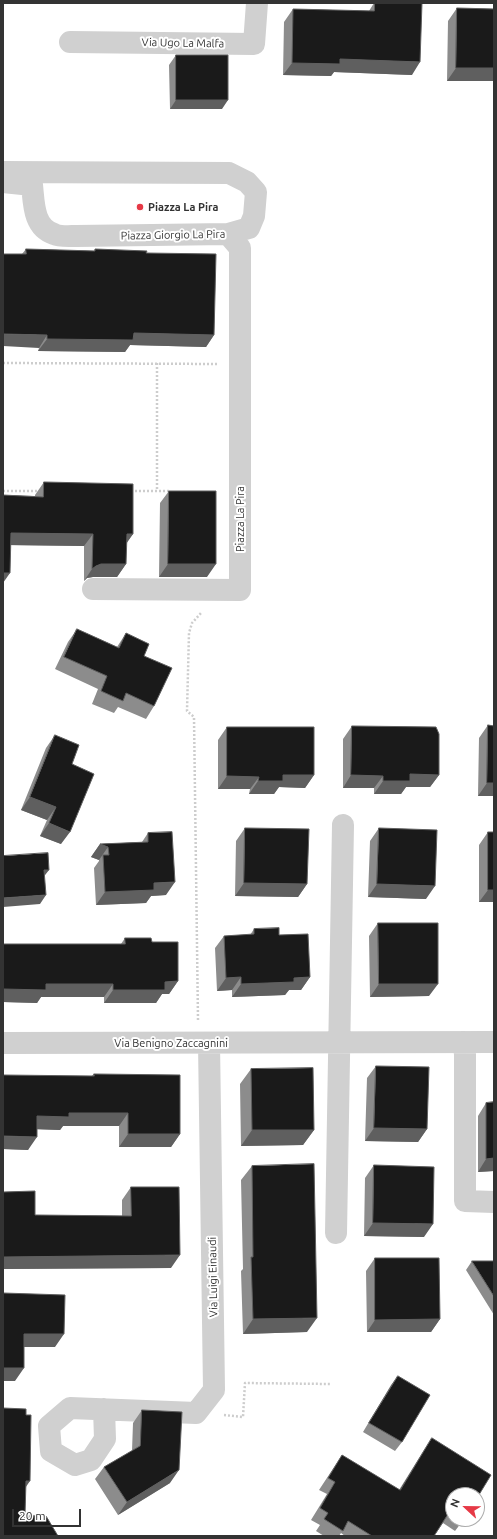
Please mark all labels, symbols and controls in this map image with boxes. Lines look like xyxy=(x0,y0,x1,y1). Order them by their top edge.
street label: Via Ugo La Malfa xyxy=(142,36,224,50)
place label: Piazza La Pira xyxy=(148,200,218,214)
marker: Piazza La Pira xyxy=(135,202,145,212)
street label: Piazza Giorgio La Pira xyxy=(121,227,225,243)
street label: Piazza La Pira xyxy=(233,486,247,552)
street label: Via Benigno Zaccagnini xyxy=(114,1036,228,1050)
street label: Via Luigi Einaudi xyxy=(206,1237,220,1317)
north arrow xyxy=(445,1487,485,1527)
text: N xyxy=(448,1497,462,1509)
scale bar xyxy=(14,1501,83,1527)
text: 20 m xyxy=(19,1509,46,1522)

